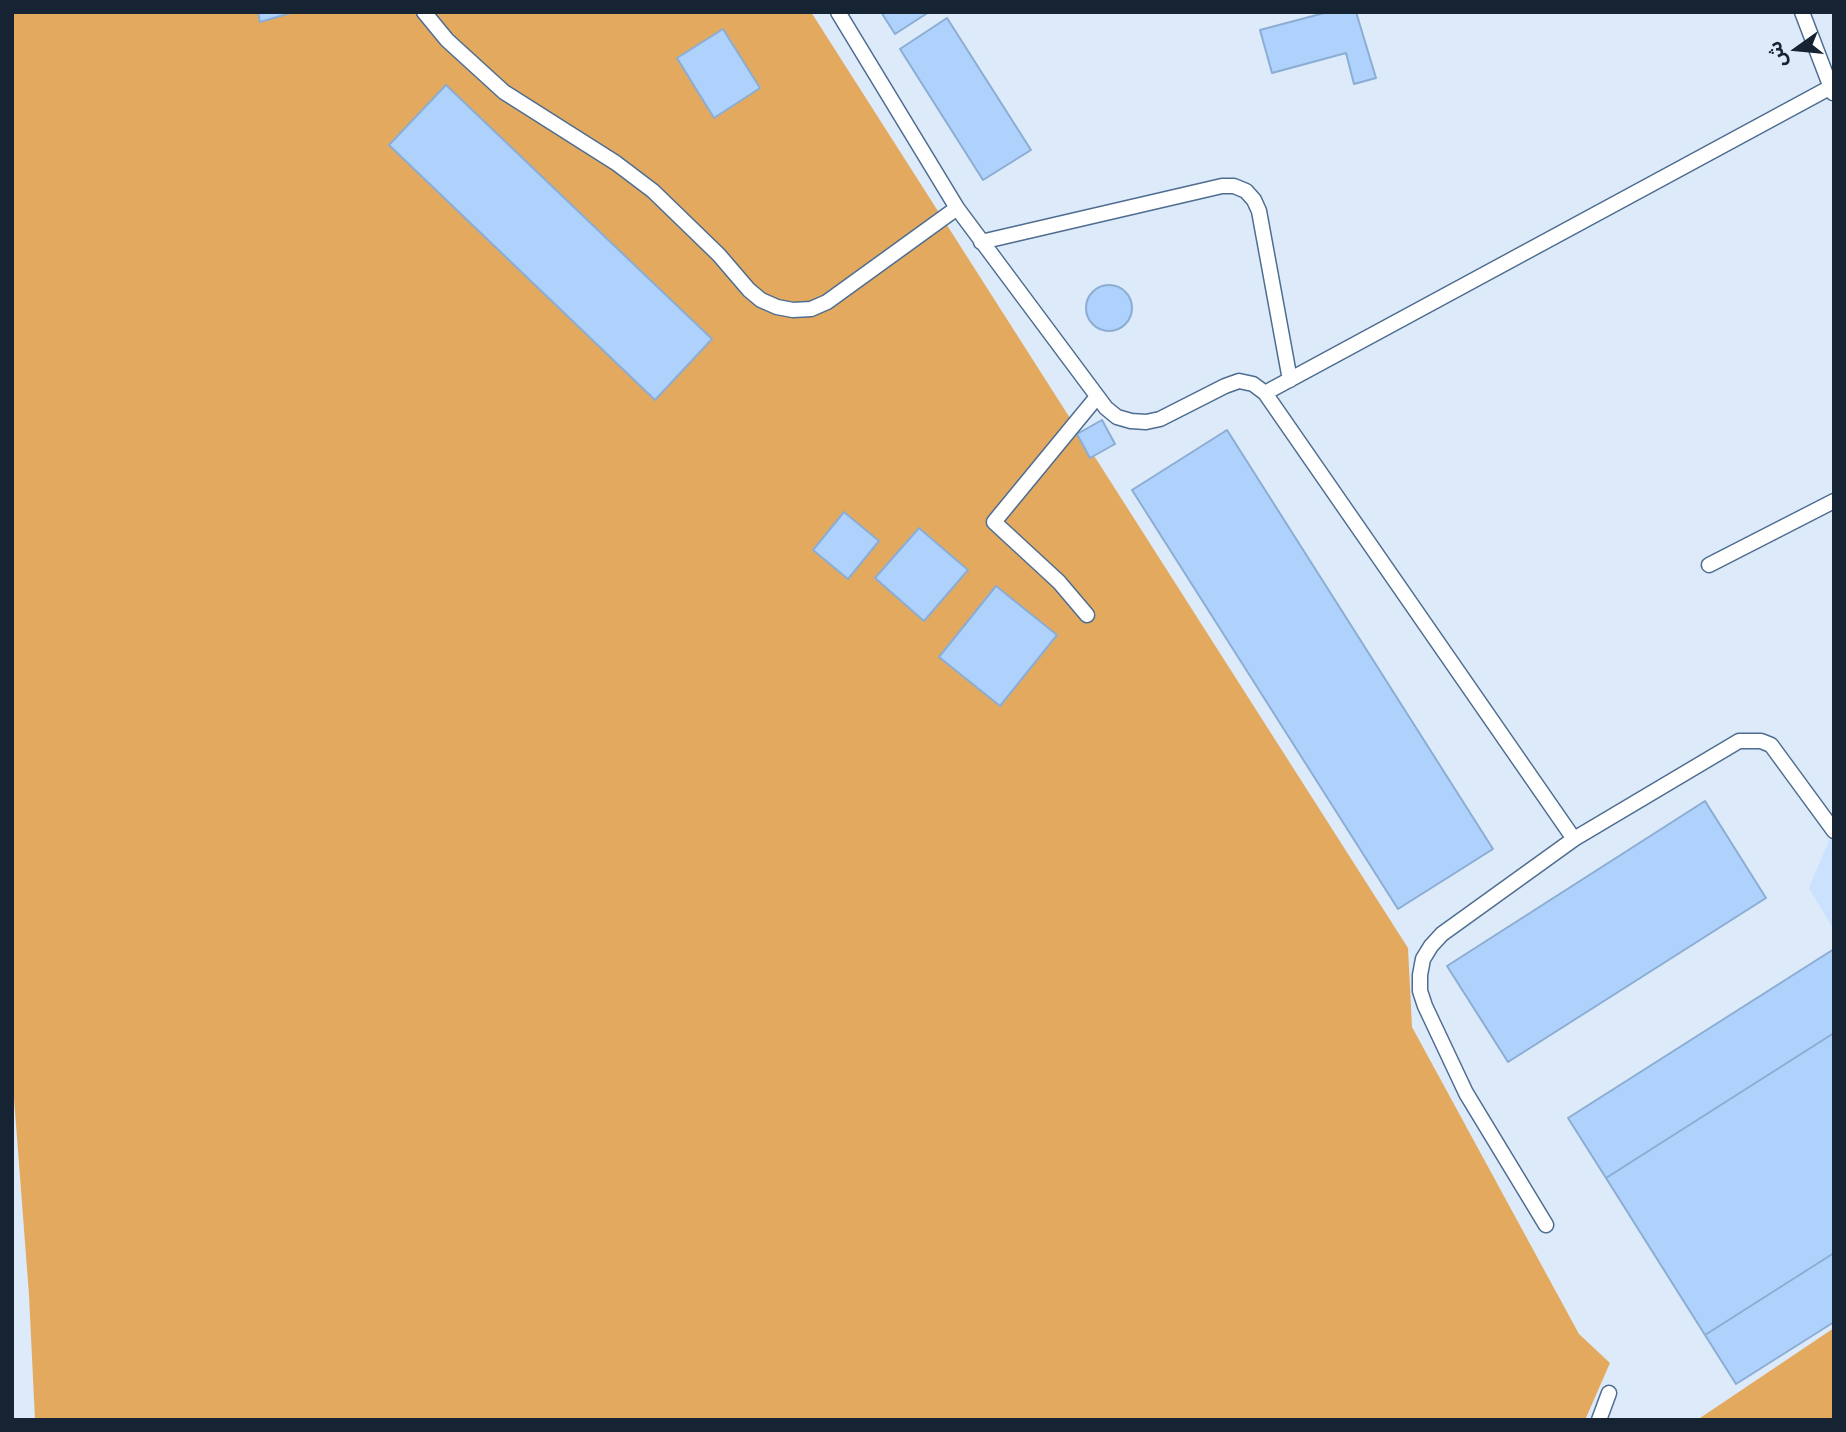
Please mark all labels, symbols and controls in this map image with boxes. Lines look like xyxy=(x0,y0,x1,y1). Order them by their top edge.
north arrow xyxy=(1762,14,1832,84)
text: ش xyxy=(1762,39,1791,70)

